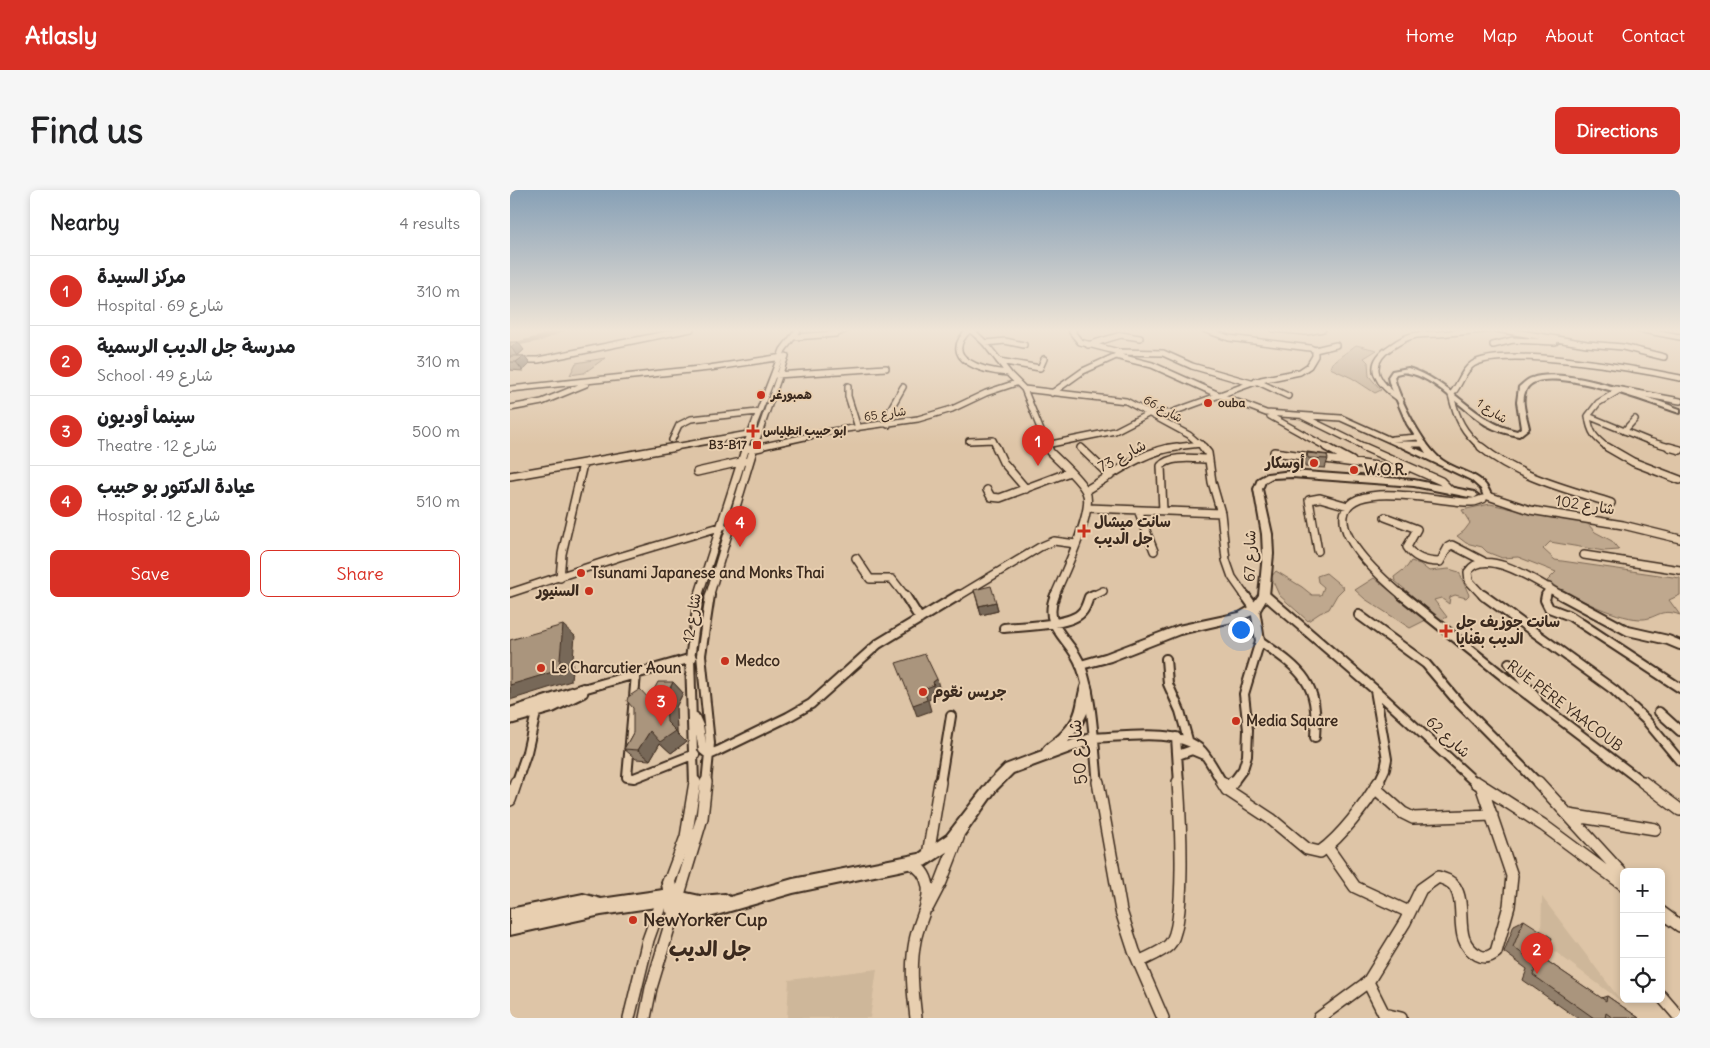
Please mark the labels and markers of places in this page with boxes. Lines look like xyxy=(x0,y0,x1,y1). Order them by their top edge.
place label: همبورغر xyxy=(770,387,812,403)
marker: همبورغر xyxy=(755,389,767,401)
place label: ouba xyxy=(1218,395,1245,410)
marker: ouba xyxy=(1202,397,1214,409)
place label: ابو حبيب انطلياس xyxy=(763,423,846,439)
marker: ابو حبيب انطلياس xyxy=(747,425,759,437)
pin: 1 xyxy=(1022,425,1054,466)
place label: B3-B17 xyxy=(709,437,747,452)
marker: B3-B17 xyxy=(751,439,763,451)
place label: أوسكار xyxy=(1263,453,1305,473)
marker: أوسكار xyxy=(1308,457,1320,469)
place label: W.O.R. xyxy=(1364,460,1407,479)
marker: W.O.R. xyxy=(1348,464,1360,476)
pin: 4 xyxy=(724,506,756,547)
place label: سانت ميشال جل الديب xyxy=(1094,512,1171,548)
marker: سانت ميشال جل الديب xyxy=(1078,525,1090,537)
place label: Tsunami Japanese and Monks Thai xyxy=(591,563,824,583)
marker: Tsunami Japanese and Monks Thai xyxy=(575,567,587,579)
place label: السنيور xyxy=(535,581,579,601)
marker: السنيور xyxy=(583,585,595,597)
place label: سانت جوزيف جل الديب بقنايا xyxy=(1456,612,1560,648)
marker: سانت جوزيف جل الديب بقنايا xyxy=(1440,625,1452,637)
place label: Medco xyxy=(735,651,780,670)
marker: Medco xyxy=(719,655,731,667)
place label: Le Charcutier Aoun xyxy=(551,658,682,677)
marker: Le Charcutier Aoun xyxy=(535,662,547,674)
place label: جريس نعّوم xyxy=(933,682,1007,703)
pin: 3 xyxy=(645,685,677,726)
marker: جريس نعّوم xyxy=(917,686,929,698)
place label: Media Square xyxy=(1246,711,1338,731)
marker: Media Square xyxy=(1230,715,1242,727)
place label: NewYorker Cup xyxy=(643,908,767,931)
marker: NewYorker Cup xyxy=(627,914,639,926)
pin: 2 xyxy=(1521,933,1553,974)

